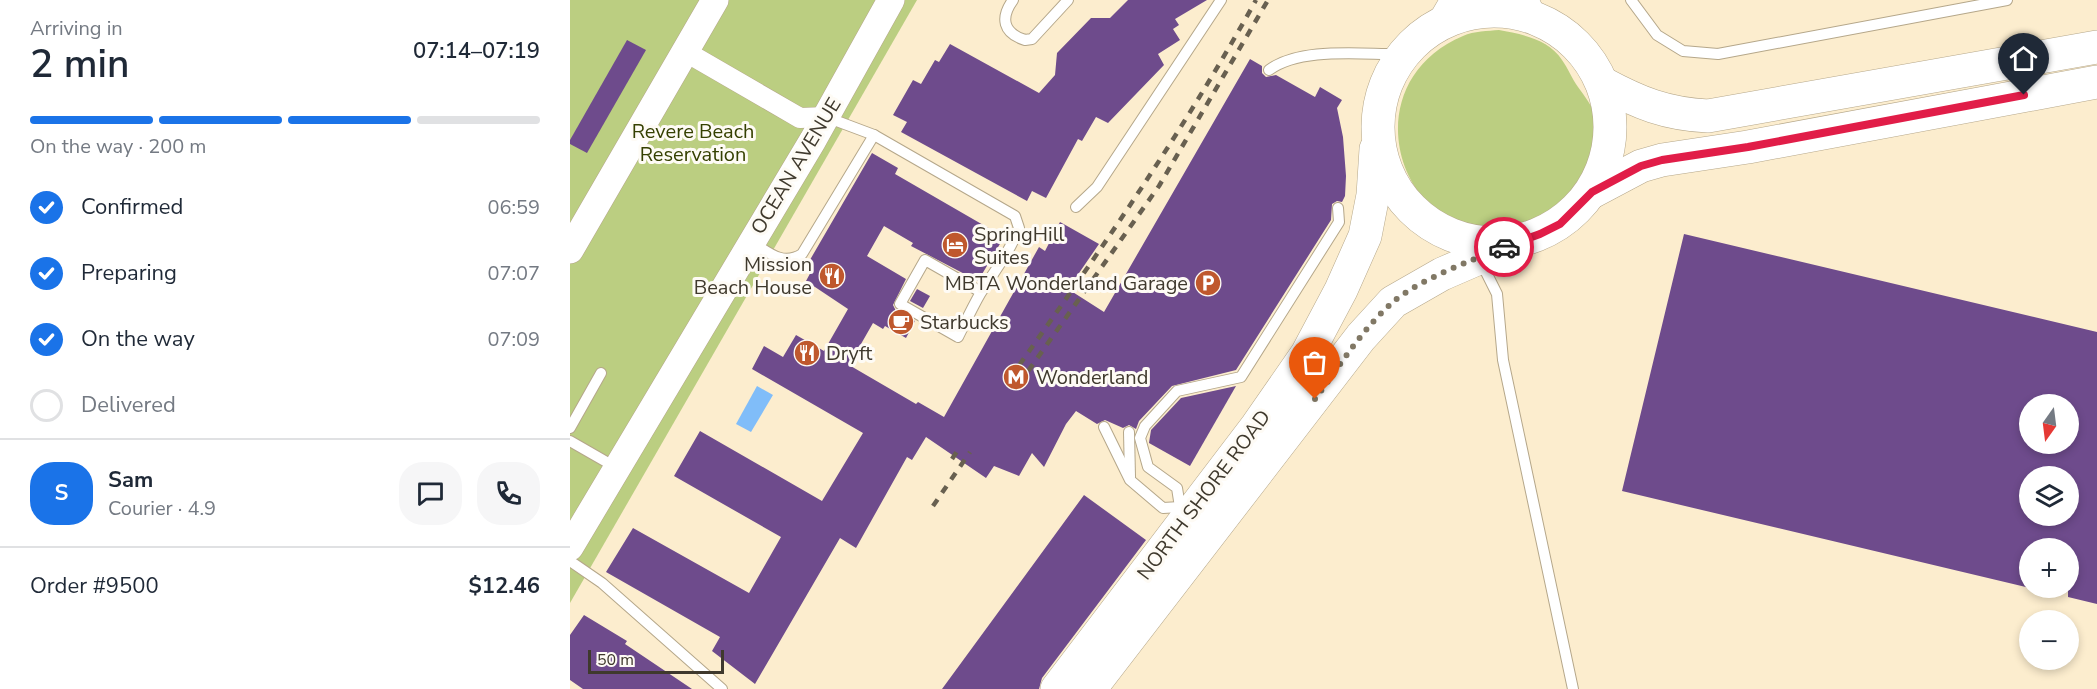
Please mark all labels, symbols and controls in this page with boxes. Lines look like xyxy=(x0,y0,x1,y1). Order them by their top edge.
text: Arriving in xyxy=(30,15,123,42)
pin xyxy=(1998,33,2049,95)
text: 07:14–07:19 xyxy=(413,36,540,66)
text: 2 min xyxy=(30,38,129,91)
icon: home xyxy=(2007,42,2040,75)
street label: OCEAN AVENUE xyxy=(745,93,847,239)
park label: Revere Beach Reservation xyxy=(632,118,754,168)
text: On the way · 200 m xyxy=(30,133,206,160)
icon: check xyxy=(30,191,63,224)
text: Confirmed xyxy=(81,192,183,222)
text: 06:59 xyxy=(487,194,540,221)
courier xyxy=(1474,217,1534,277)
place label: SpringHill Suites xyxy=(974,221,1065,271)
hotel icon: SpringHill Suites xyxy=(940,230,970,260)
icon: car xyxy=(1488,231,1521,264)
place label: Mission Beach House xyxy=(694,251,812,301)
icon: check xyxy=(30,257,63,290)
text: Preparing xyxy=(81,258,177,288)
text: 07:07 xyxy=(487,260,540,287)
restaurant icon: Mission Beach House xyxy=(817,261,847,291)
parking icon: MBTA Wonderland Garage xyxy=(1193,268,1223,298)
place label: MBTA Wonderland Garage xyxy=(945,270,1188,297)
cafe icon: Starbucks xyxy=(886,307,916,337)
place label: Starbucks xyxy=(920,309,1009,336)
icon: check xyxy=(30,323,63,356)
text: On the way xyxy=(81,324,195,354)
text: 07:09 xyxy=(487,326,540,353)
pin xyxy=(1289,337,1340,399)
restaurant icon: Dryft xyxy=(792,338,822,368)
place label: Dryft xyxy=(826,340,873,367)
icon: bag xyxy=(1298,346,1331,379)
metro station icon: Wonderland xyxy=(1001,362,1031,392)
place label: Wonderland xyxy=(1036,364,1148,391)
text: Delivered xyxy=(81,390,176,420)
north arrow xyxy=(2019,394,2079,454)
map controls xyxy=(2019,394,2079,670)
street label: NORTH SHORE ROAD xyxy=(1131,404,1277,586)
button: chat xyxy=(399,462,462,525)
button: phone xyxy=(477,462,540,525)
text: Sam xyxy=(108,465,153,495)
button: layers xyxy=(2019,466,2079,526)
text: S xyxy=(55,478,68,508)
text: Courier · 4.9 xyxy=(108,495,216,522)
button: + xyxy=(2019,538,2079,598)
text: Order #9500 xyxy=(30,571,159,601)
text: $12.46 xyxy=(469,571,540,601)
button: − xyxy=(2019,610,2079,670)
scale bar xyxy=(588,647,724,674)
text: 50 m xyxy=(597,649,634,671)

